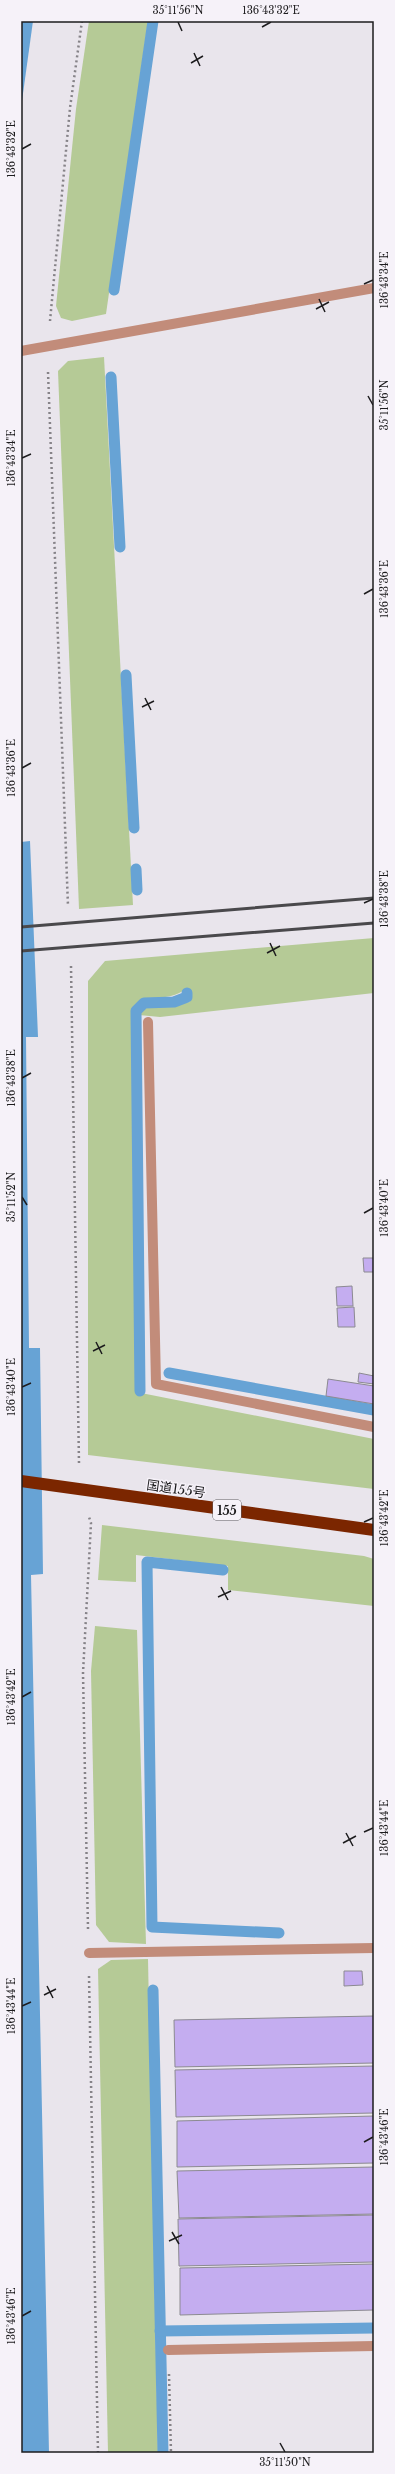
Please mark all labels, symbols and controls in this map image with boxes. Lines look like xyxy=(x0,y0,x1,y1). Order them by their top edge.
text: 35°11'56"N xyxy=(153,4,203,17)
text: 136°43'32"E xyxy=(242,4,300,17)
text: 136°43'32"E xyxy=(5,120,18,178)
text: 136°43'34"E xyxy=(378,251,391,309)
text: 35°11'56"N xyxy=(378,380,391,430)
text: 136°43'34"E xyxy=(5,429,18,487)
text: 136°43'36"E xyxy=(378,560,391,618)
text: 136°43'36"E xyxy=(5,739,18,797)
text: 136°43'38"E xyxy=(378,870,391,928)
text: 136°43'38"E xyxy=(5,1049,18,1107)
text: 35°11'52"N xyxy=(5,1172,18,1222)
text: 136°43'40"E xyxy=(378,1179,391,1237)
text: 136°43'40"E xyxy=(5,1358,18,1416)
street label: 国道155号 xyxy=(145,1476,207,1502)
text: 136°43'42"E xyxy=(378,1490,391,1546)
road number: 155 xyxy=(213,1500,241,1520)
text: 136°43'42"E xyxy=(5,1669,18,1725)
text: 136°43'44"E xyxy=(378,1800,391,1856)
text: 136°43'44"E xyxy=(5,1978,18,2034)
text: 136°43'46"E xyxy=(378,2108,391,2166)
text: 136°43'46"E xyxy=(5,2287,18,2345)
text: 35°11'50"N xyxy=(259,2456,311,2469)

